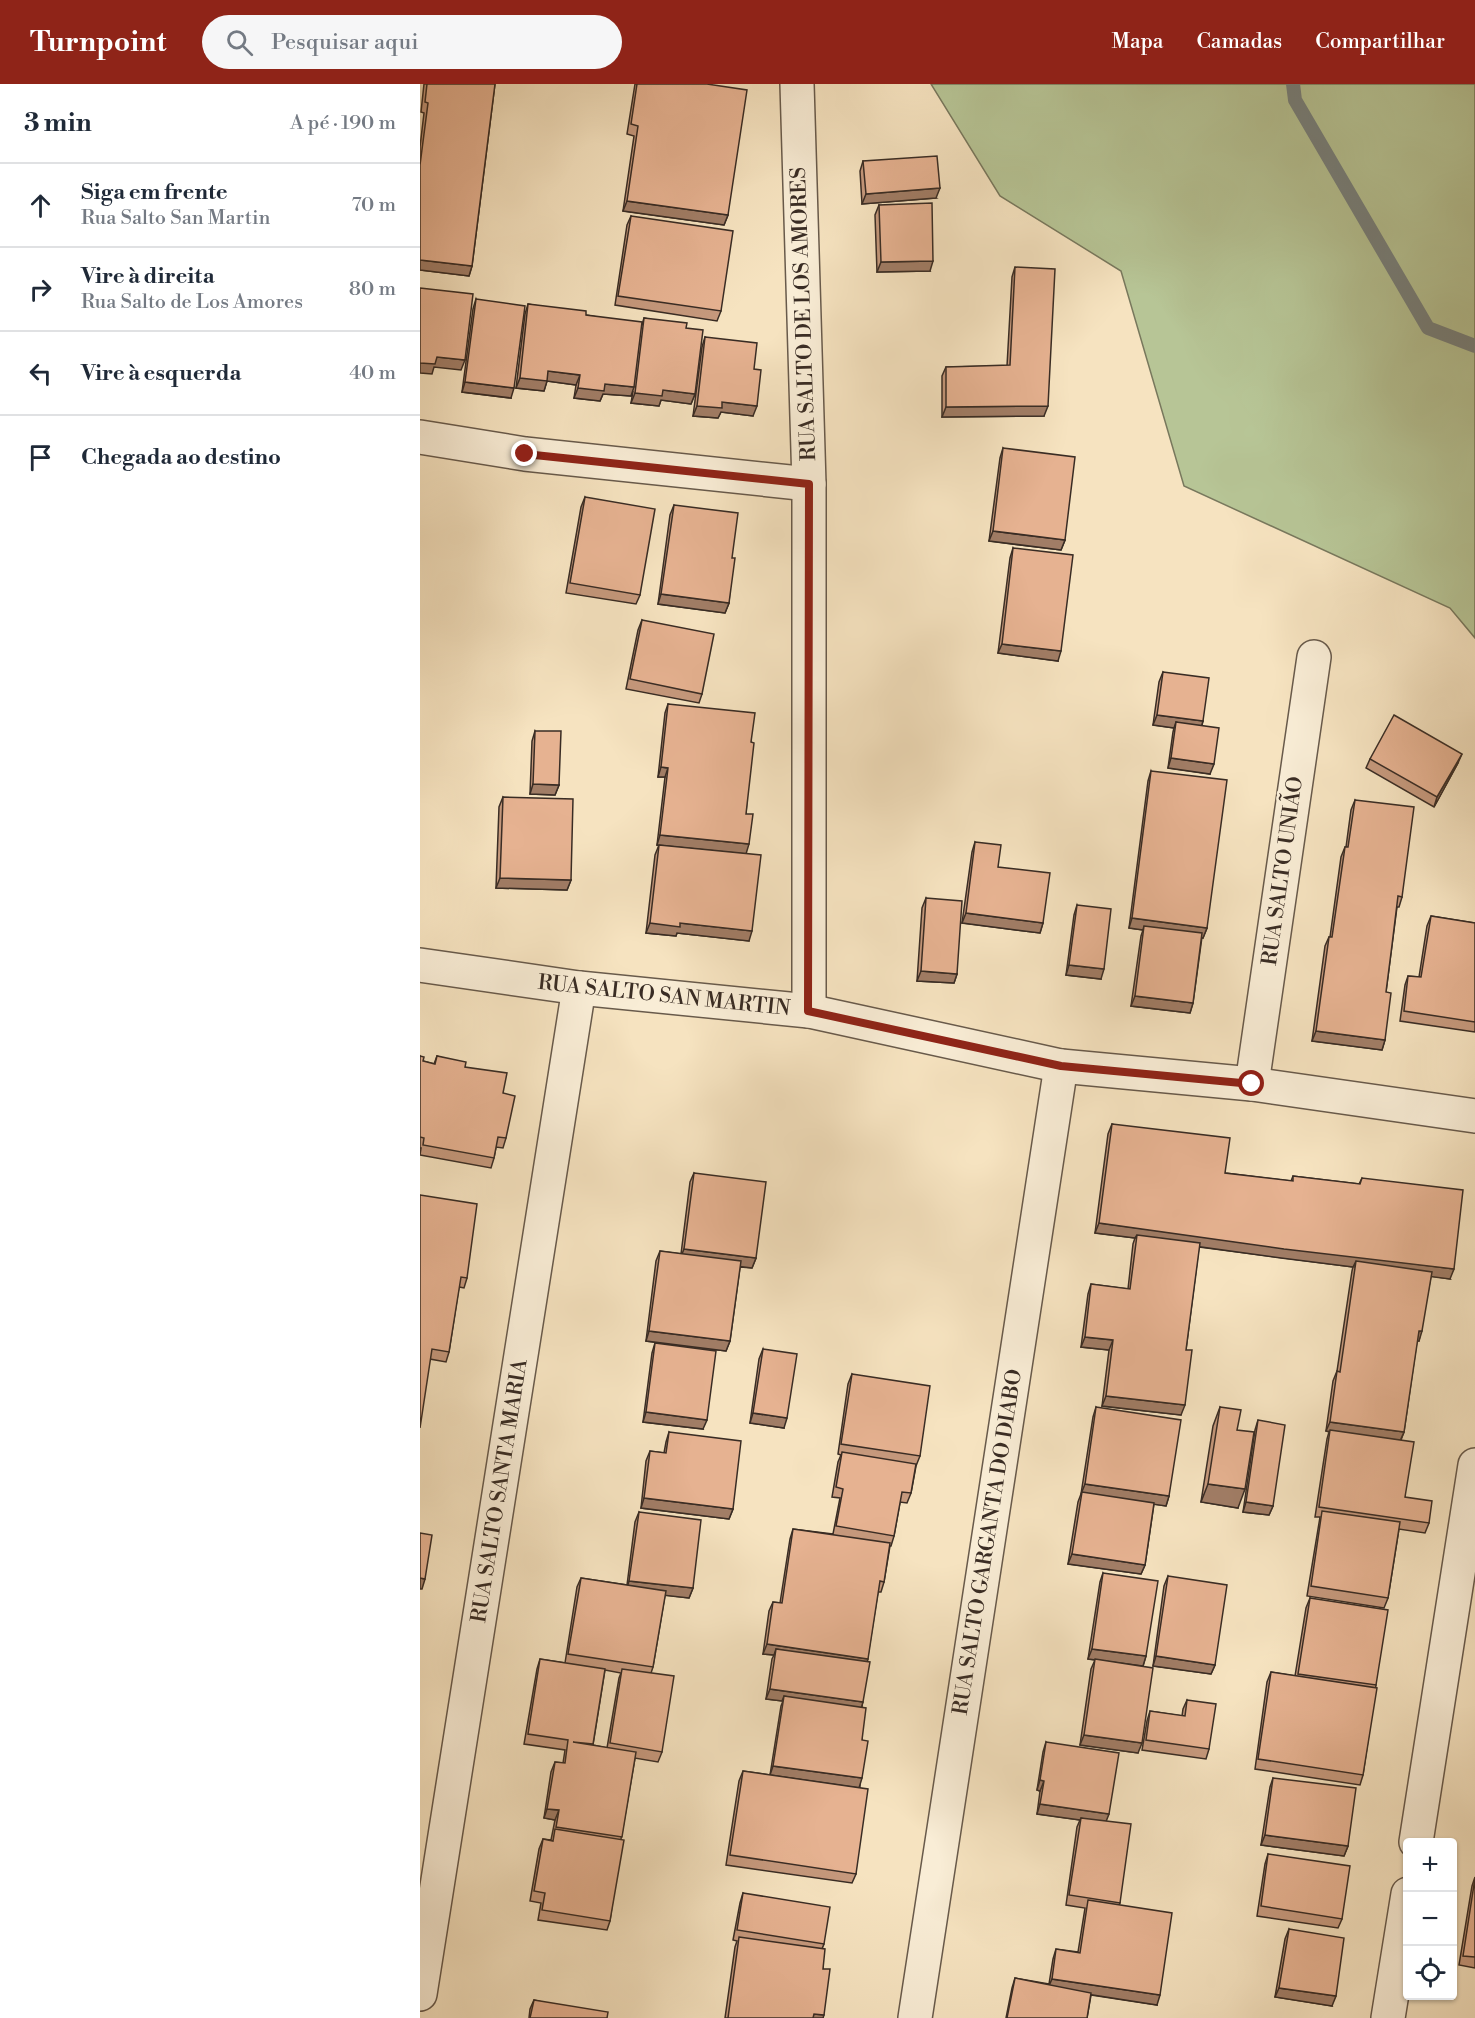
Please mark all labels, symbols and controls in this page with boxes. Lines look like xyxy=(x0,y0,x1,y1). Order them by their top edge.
search box xyxy=(202,15,622,69)
text: Turnpoint xyxy=(30,25,166,60)
icon: search xyxy=(223,26,256,59)
text: Pesquisar aqui xyxy=(271,29,418,56)
text: Mapa xyxy=(1111,29,1163,55)
text: Camadas xyxy=(1196,29,1282,55)
text: Compartilhar xyxy=(1315,29,1445,55)
text: 3 min xyxy=(24,107,92,139)
text: A pé · 190 m xyxy=(290,111,396,136)
street label: RUA SALTO DE LOS AMORES xyxy=(786,166,822,462)
text: Siga em frente xyxy=(81,179,228,206)
icon: ahead xyxy=(24,189,57,222)
text: 70 m xyxy=(352,193,396,218)
text: Rua Salto San Martin xyxy=(81,206,270,231)
text: Vire à direita xyxy=(81,263,215,290)
icon: right xyxy=(24,273,57,306)
text: 80 m xyxy=(349,277,396,302)
text: Rua Salto de Los Amores xyxy=(81,290,303,315)
icon: left xyxy=(24,357,57,390)
text: Vire à esquerda xyxy=(81,360,241,387)
text: 40 m xyxy=(349,361,396,386)
route end xyxy=(511,440,537,466)
icon: arrive xyxy=(24,441,57,474)
text: Chegada ao destino xyxy=(81,444,281,471)
street label: RUA SALTO UNIÃO xyxy=(1255,774,1309,967)
street label: RUA SALTO SAN MARTIN xyxy=(536,970,792,1022)
route start xyxy=(1238,1070,1264,1096)
street label: RUA SALTO SANTA MARIA xyxy=(466,1357,534,1625)
street label: RUA SALTO GARGANTA DO DIABO xyxy=(948,1367,1028,1717)
map controls xyxy=(1403,1838,1457,2000)
button: + xyxy=(1403,1838,1457,1892)
button: − xyxy=(1403,1892,1457,1946)
button: locate xyxy=(1403,1946,1457,2000)

